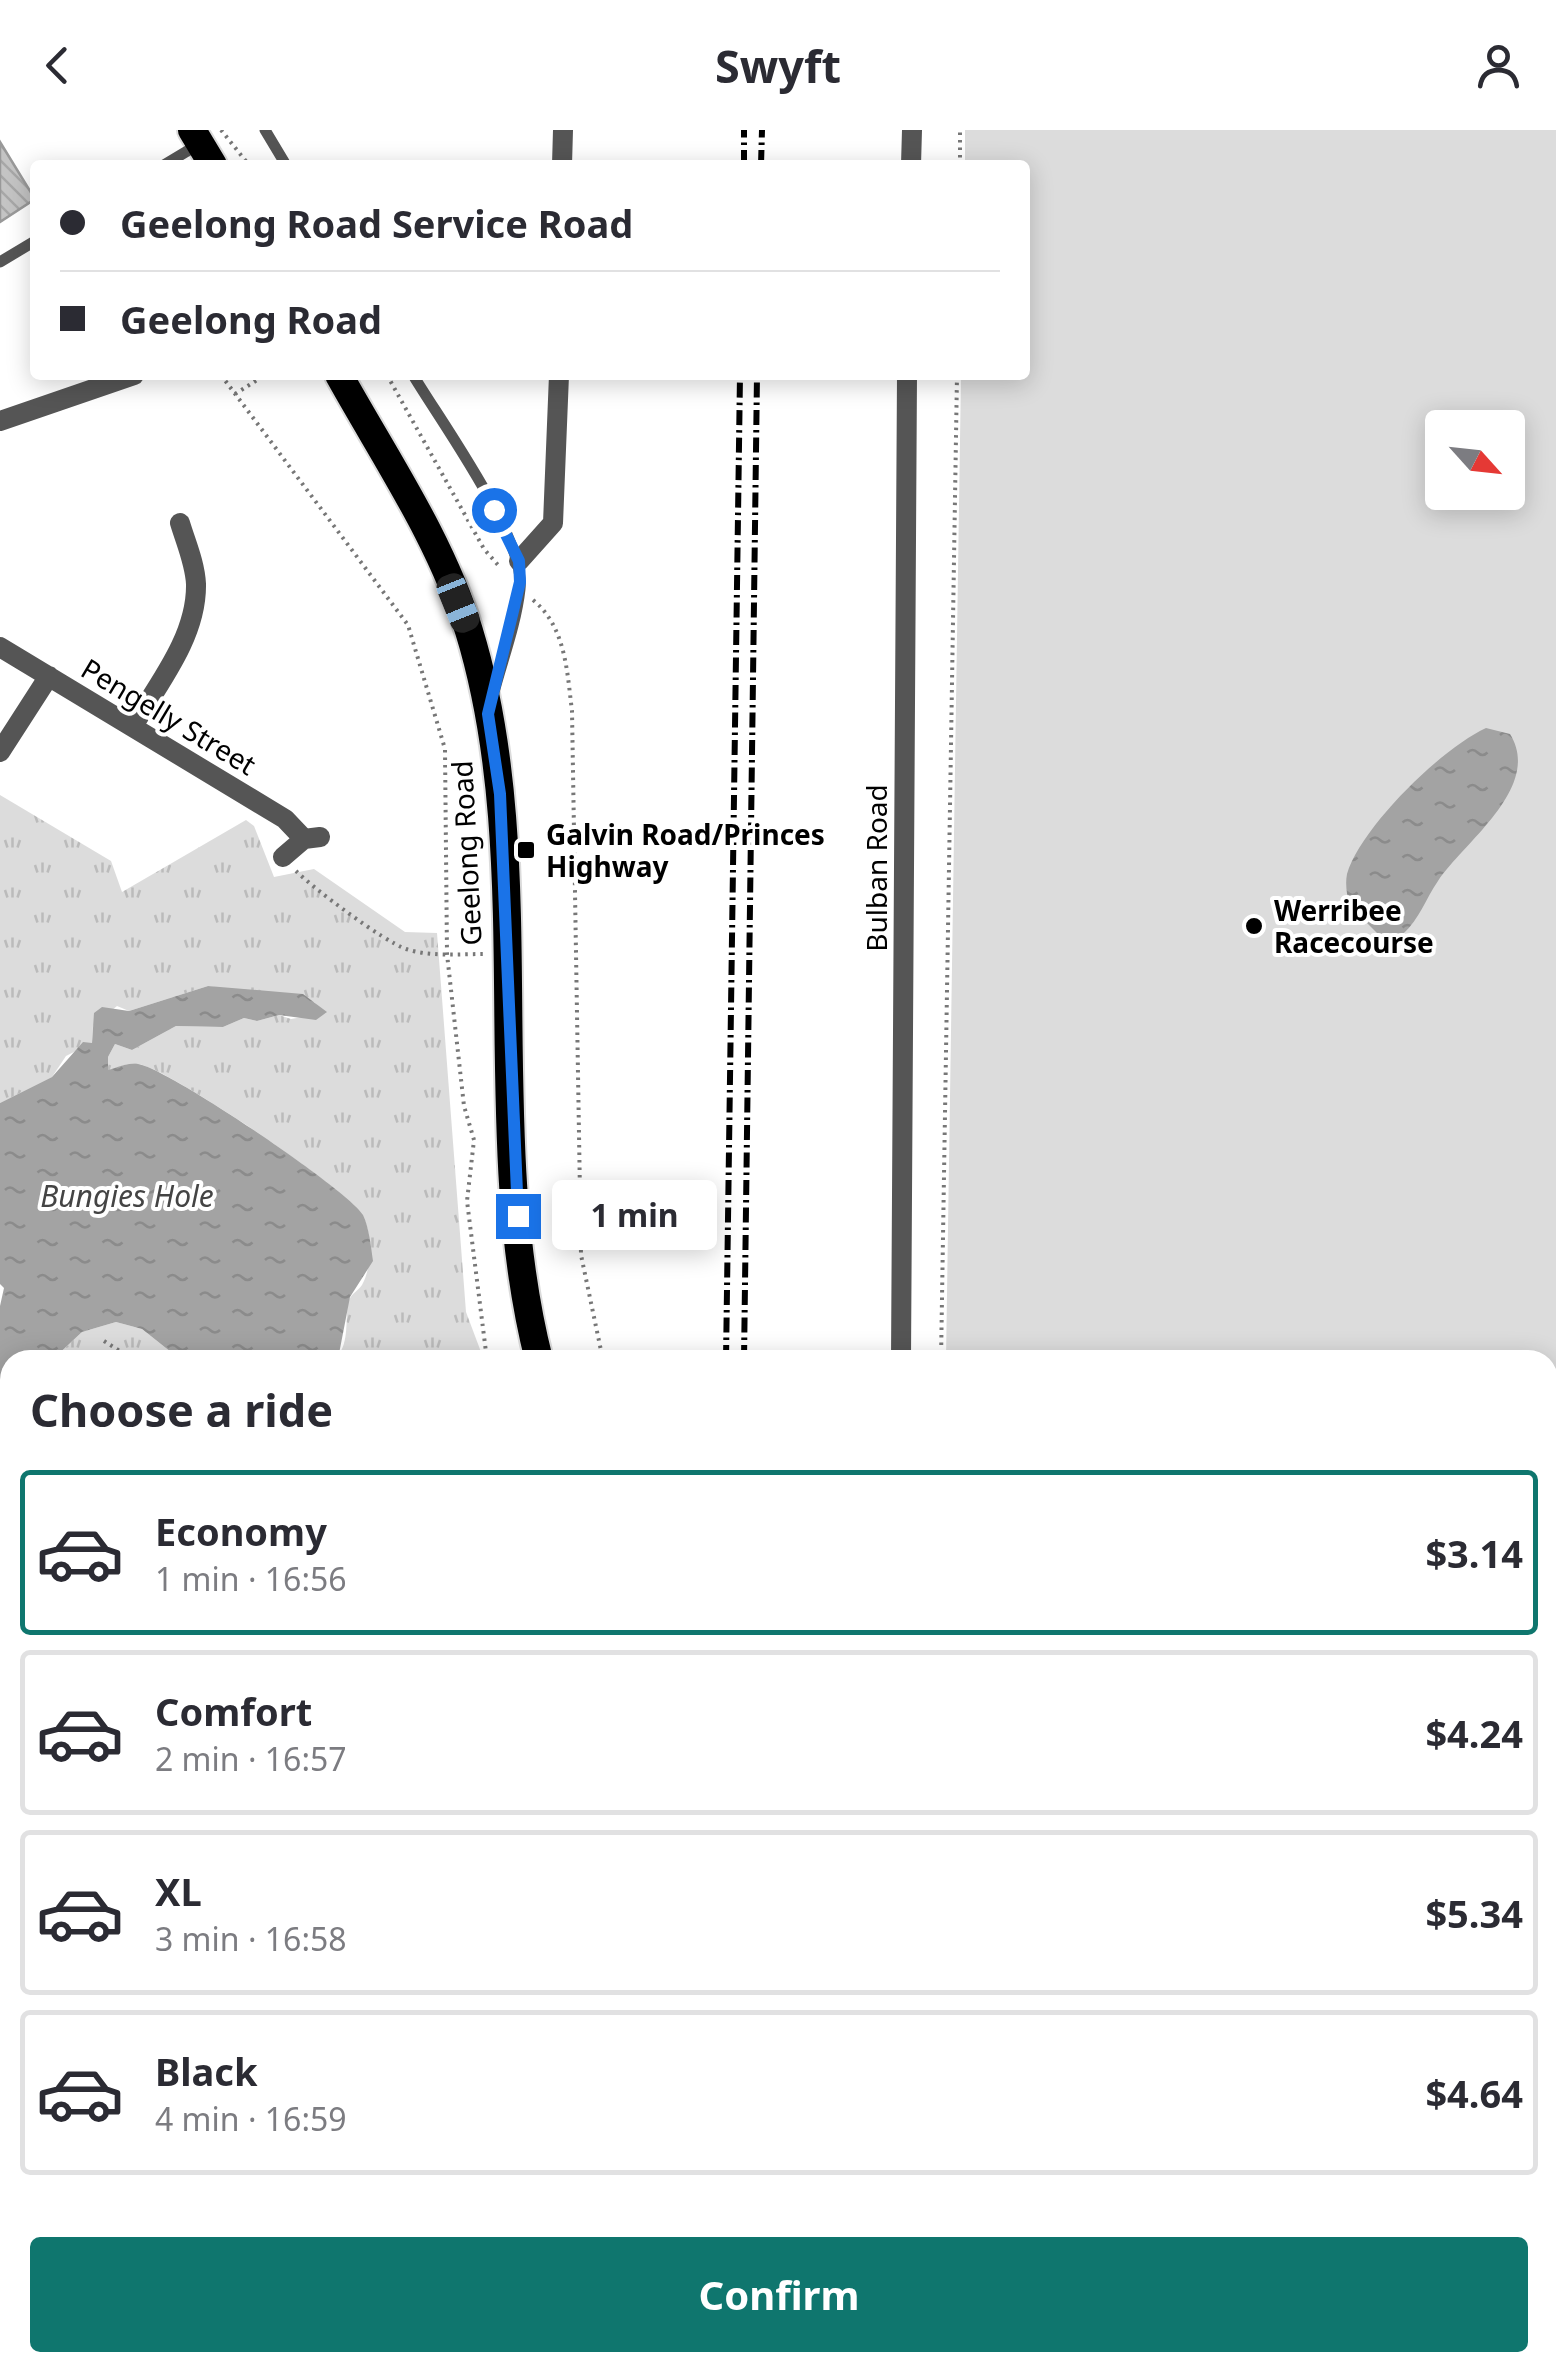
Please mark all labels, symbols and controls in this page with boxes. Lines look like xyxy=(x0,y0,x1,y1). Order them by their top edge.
text: Swyft xyxy=(715,35,841,96)
icon: back xyxy=(30,38,85,93)
icon: person xyxy=(1471,38,1526,93)
text: Geelong Road Service Road xyxy=(120,197,633,249)
text: Geelong Road xyxy=(120,293,382,345)
north arrow xyxy=(1425,410,1525,510)
map controls xyxy=(1425,410,1525,510)
route start xyxy=(472,488,517,533)
car xyxy=(433,570,483,636)
street label: Pengelly Street xyxy=(75,649,263,783)
street label: Geelong Road xyxy=(442,760,490,946)
street label: Bulban Road xyxy=(857,784,895,952)
place label: Galvin Road/Princes Highway xyxy=(546,815,825,885)
marker: Galvin Road/Princes Highway xyxy=(515,839,537,861)
place label: Werribee Racecourse xyxy=(1274,891,1434,961)
marker: Werribee Racecourse xyxy=(1243,915,1265,937)
water label: Bungies Hole xyxy=(40,1175,214,1216)
callout: 1 min xyxy=(553,1181,718,1251)
text: 1 min xyxy=(590,1193,679,1236)
route end xyxy=(496,1194,541,1239)
text: Choose a ride xyxy=(30,1379,333,1440)
text: Economy xyxy=(155,1505,327,1557)
icon: car xyxy=(35,1508,125,1598)
text: $3.14 xyxy=(1425,1527,1523,1579)
text: 1 min · 16:56 xyxy=(155,1557,347,1600)
text: Comfort xyxy=(155,1685,312,1737)
icon: car xyxy=(35,1688,125,1778)
text: $4.24 xyxy=(1425,1707,1523,1759)
text: 2 min · 16:57 xyxy=(155,1737,347,1780)
text: XL xyxy=(155,1865,202,1917)
icon: car xyxy=(35,1868,125,1958)
text: $5.34 xyxy=(1425,1887,1523,1939)
text: 3 min · 16:58 xyxy=(155,1917,347,1960)
text: Black xyxy=(155,2045,258,2097)
icon: car xyxy=(35,2048,125,2138)
text: $4.64 xyxy=(1425,2067,1523,2119)
text: 4 min · 16:59 xyxy=(155,2097,347,2140)
button: Confirm xyxy=(30,2237,1528,2352)

